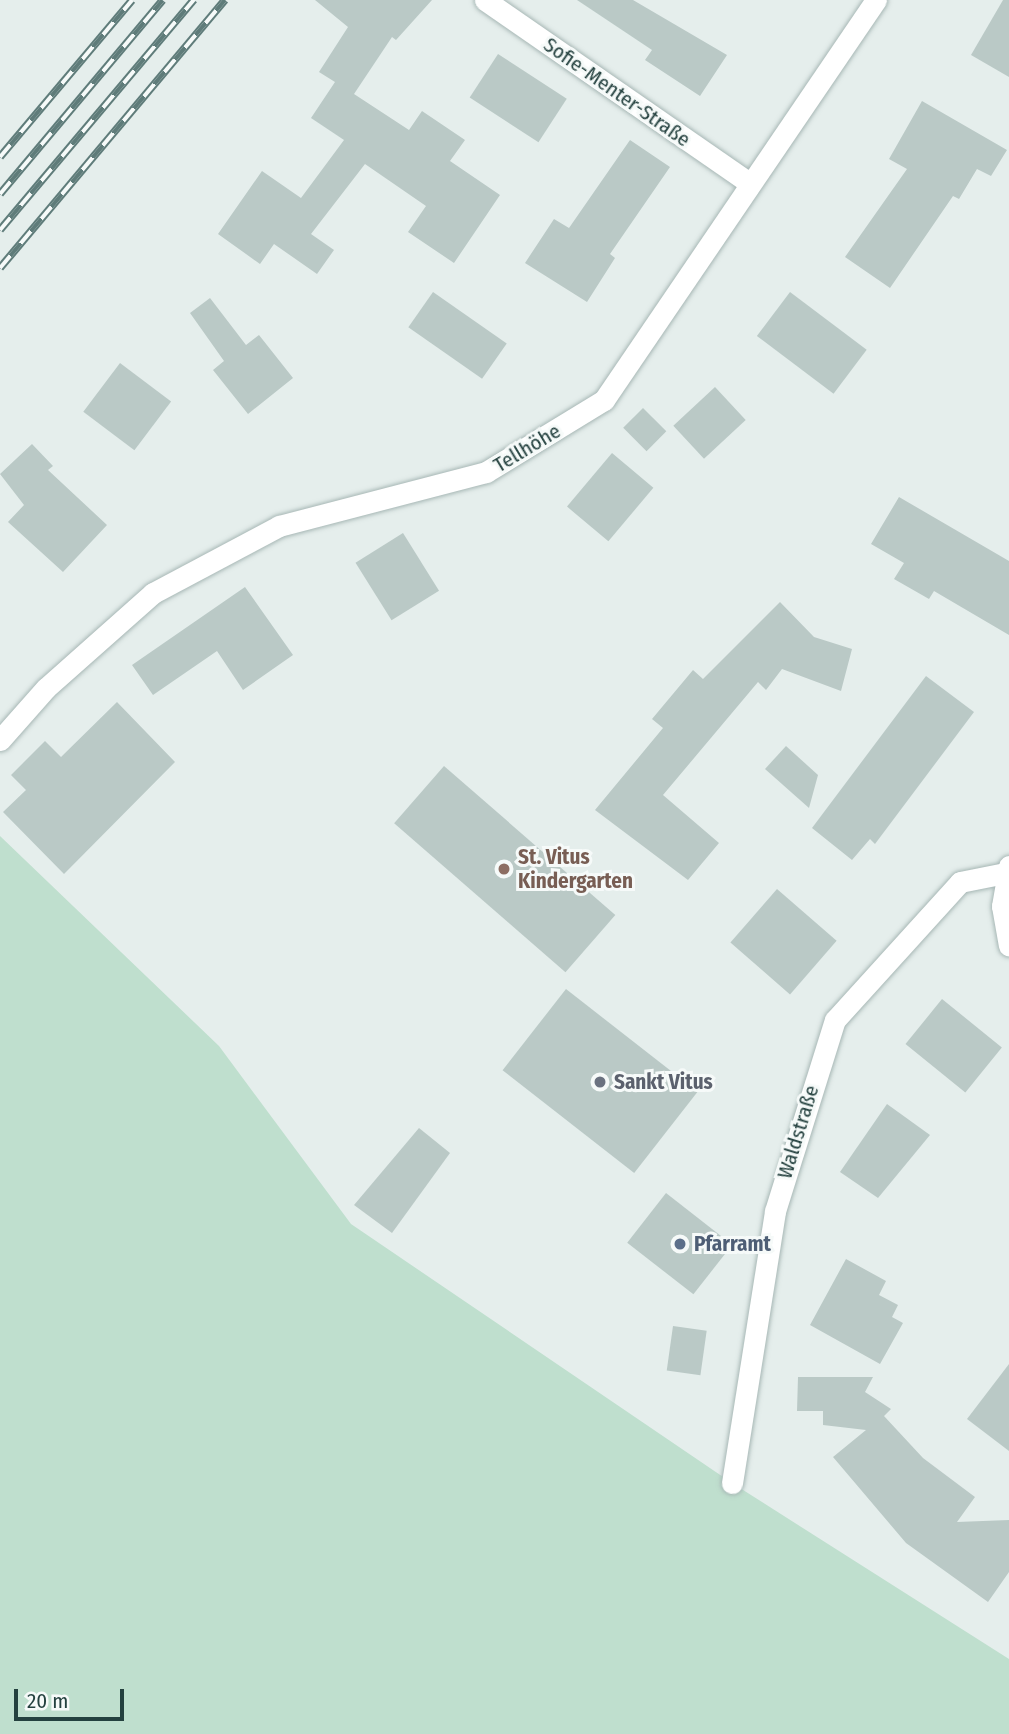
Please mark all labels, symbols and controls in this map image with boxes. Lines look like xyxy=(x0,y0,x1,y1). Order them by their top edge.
street label: Sofie-Menter-Straße xyxy=(539,32,695,152)
street label: Tellhöhe xyxy=(489,418,565,478)
place label: St. Vitus Kindergarten xyxy=(518,844,633,894)
marker: St. Vitus Kindergarten xyxy=(496,861,512,877)
place label: Sankt Vitus xyxy=(614,1069,713,1095)
marker: Sankt Vitus xyxy=(592,1074,608,1090)
street label: Waldstraße xyxy=(772,1082,824,1182)
place label: Pfarramt xyxy=(694,1231,771,1257)
marker: Pfarramt xyxy=(672,1236,688,1252)
scale bar xyxy=(18,1674,128,1718)
text: 20 m xyxy=(27,1688,68,1714)

